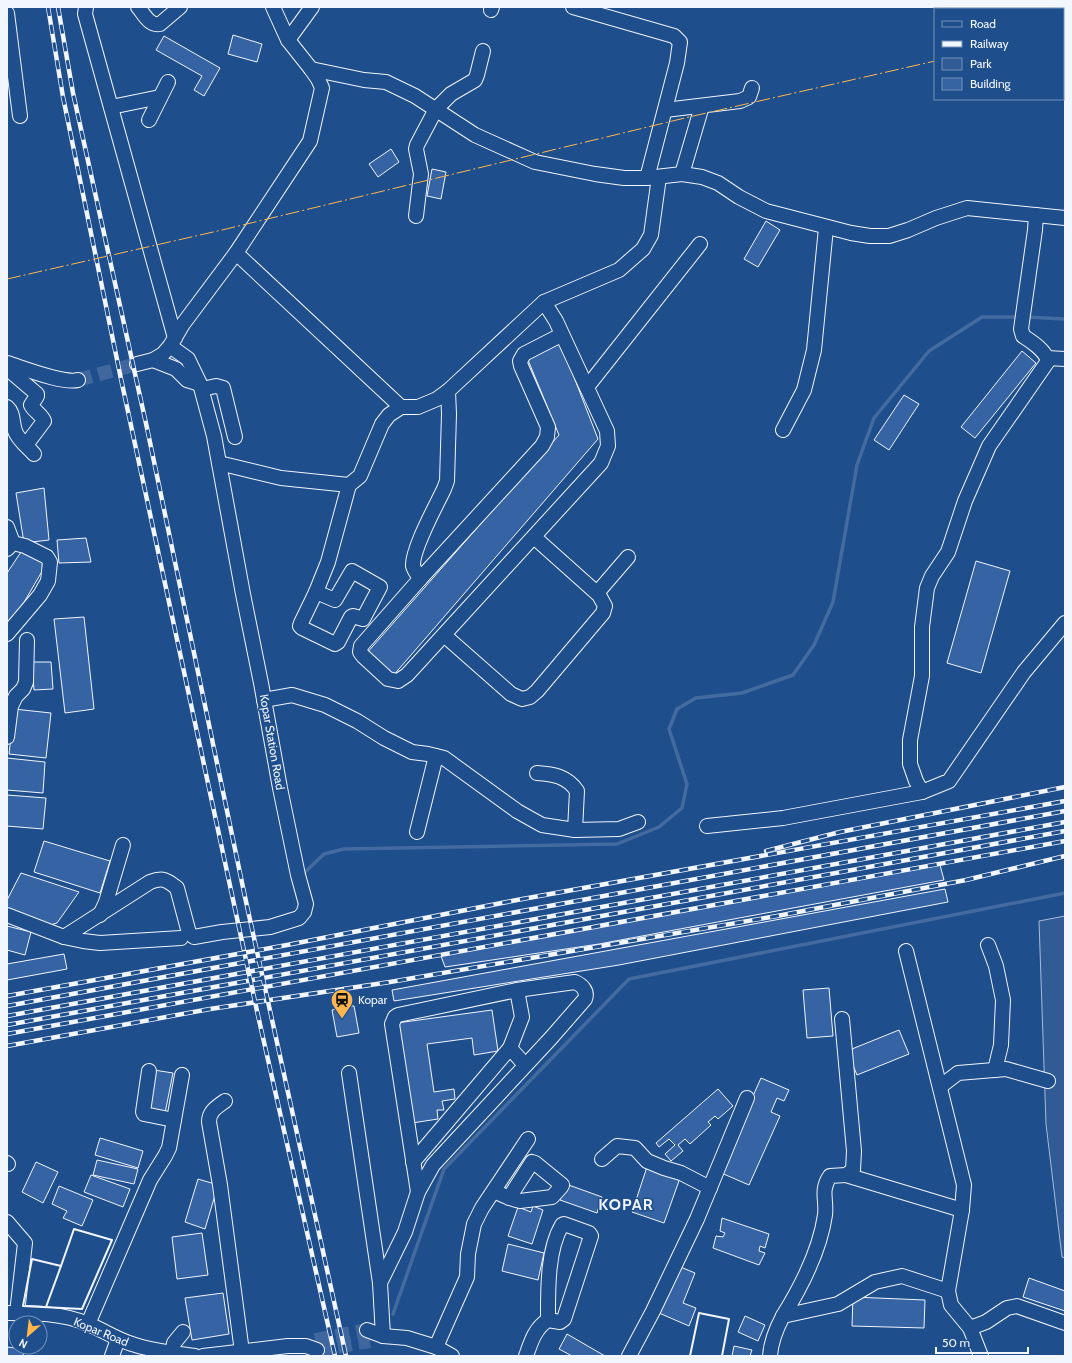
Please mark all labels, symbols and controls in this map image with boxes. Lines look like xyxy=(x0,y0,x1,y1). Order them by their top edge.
legend xyxy=(934,8,1064,100)
text: Road xyxy=(970,16,996,31)
text: Railway xyxy=(970,36,1008,51)
text: Park xyxy=(970,56,992,71)
text: Building xyxy=(970,76,1012,91)
street label: Kopar Station Road xyxy=(257,693,288,791)
station icon: Kopar xyxy=(329,987,355,1020)
place label: Kopar xyxy=(358,992,387,1007)
district label: KOPAR xyxy=(598,1195,654,1214)
street label: Kopar Road xyxy=(72,1314,131,1349)
north arrow xyxy=(8,1315,48,1355)
scale bar xyxy=(936,1329,1028,1355)
text: 50 m xyxy=(942,1335,970,1350)
text: N xyxy=(17,1336,30,1352)

